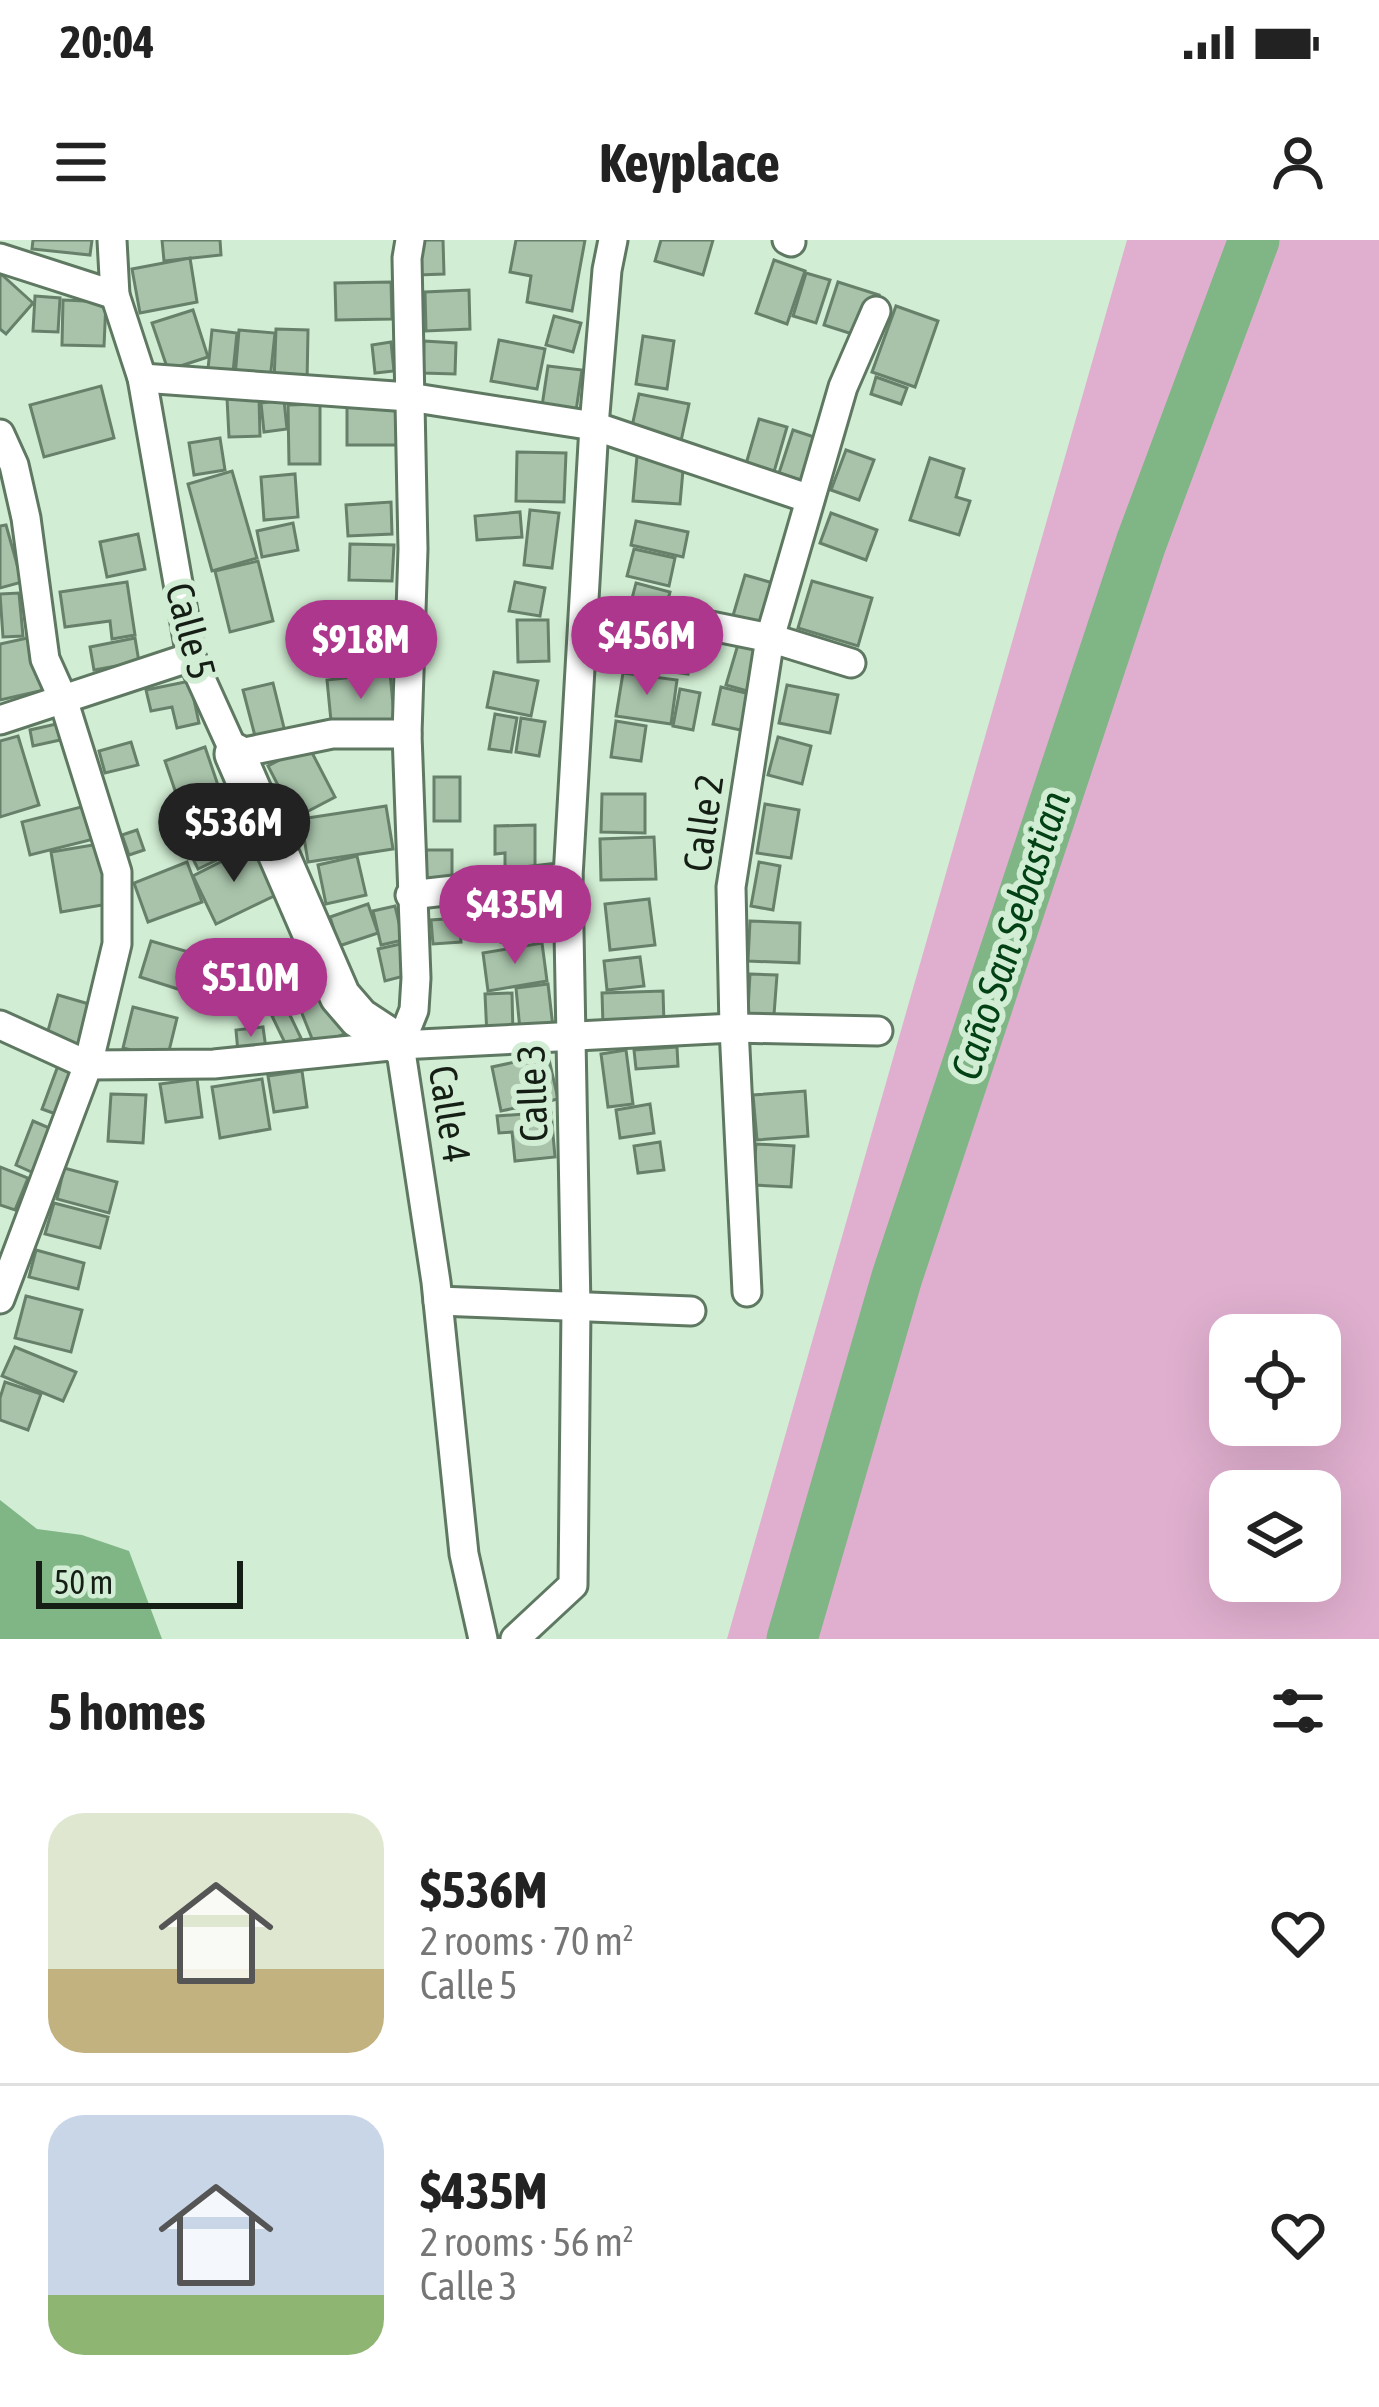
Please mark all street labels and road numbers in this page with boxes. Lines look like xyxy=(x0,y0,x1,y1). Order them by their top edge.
street label: Calle 5 xyxy=(157,578,225,684)
street label: Calle 2 xyxy=(674,772,732,874)
street label: Calle 3 xyxy=(508,1044,556,1142)
street label: Calle 4 xyxy=(421,1062,479,1166)

